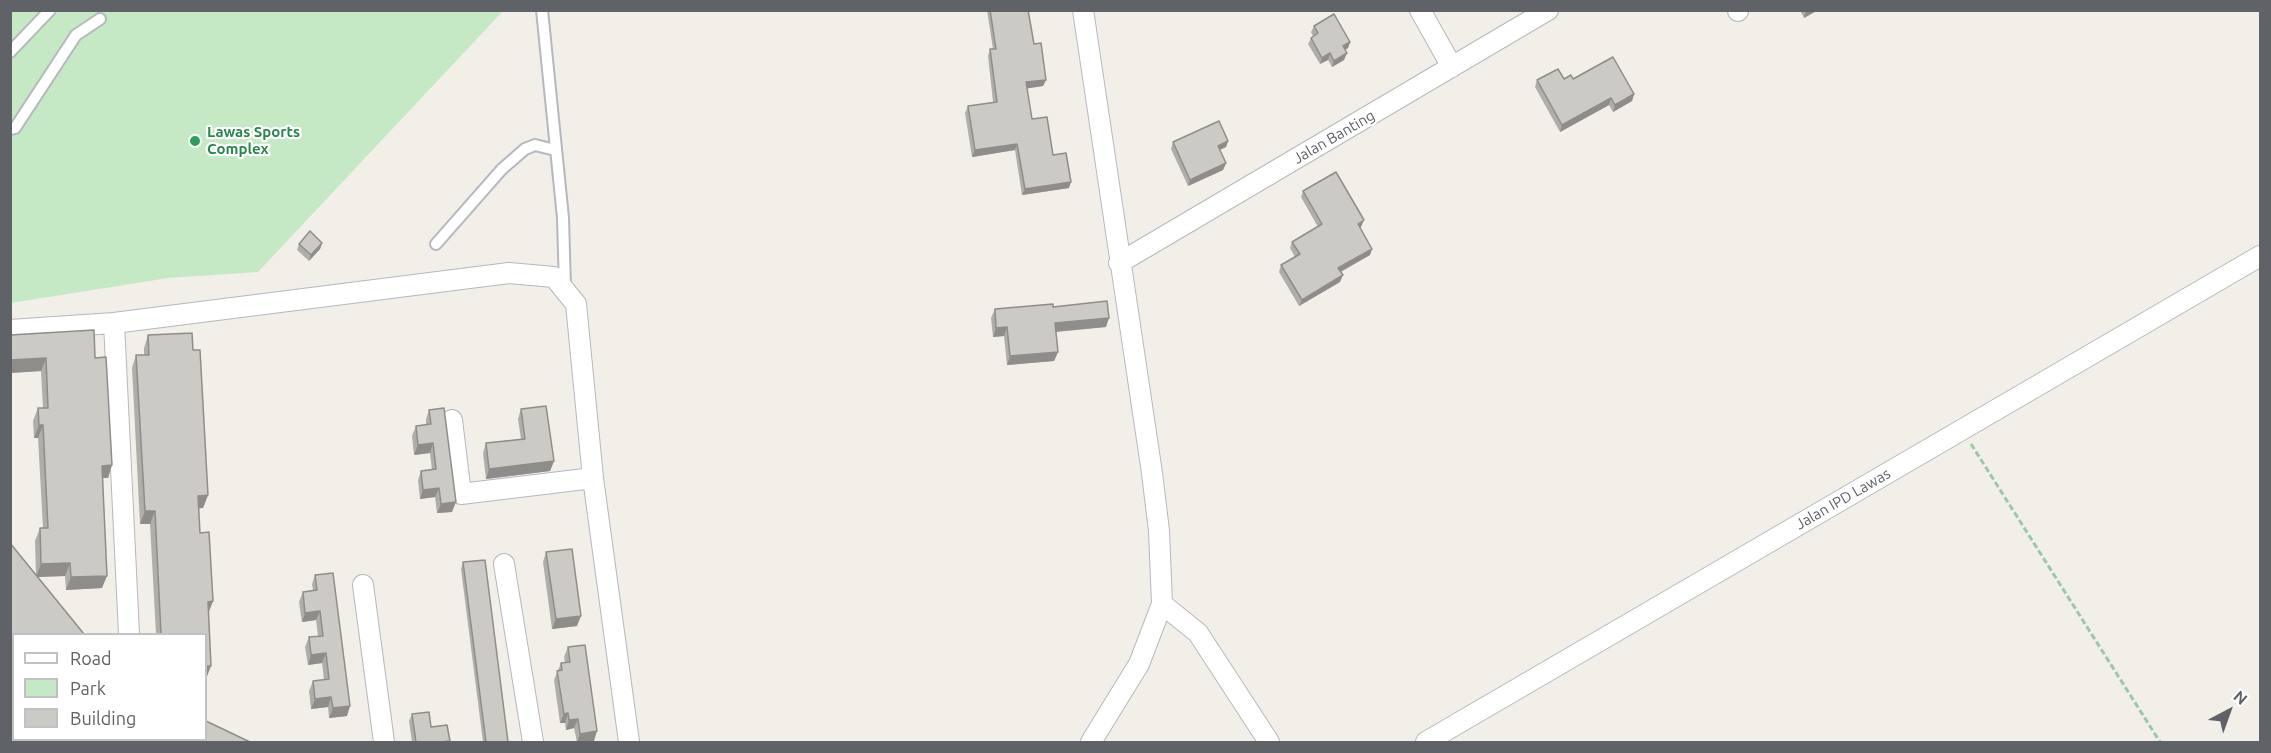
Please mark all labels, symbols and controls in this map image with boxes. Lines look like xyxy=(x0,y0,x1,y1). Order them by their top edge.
street label: Jalan Banting xyxy=(1290,106,1378,168)
place label: Lawas Sports Complex xyxy=(207,123,300,158)
marker: Lawas Sports Complex xyxy=(188,134,202,148)
street label: Jalan IPD Lawas xyxy=(1792,465,1894,533)
legend xyxy=(12,633,207,741)
text: Road xyxy=(70,648,112,668)
text: Park xyxy=(70,678,106,698)
north arrow xyxy=(2199,681,2259,741)
text: N xyxy=(2230,687,2251,708)
text: Building xyxy=(70,708,136,728)

